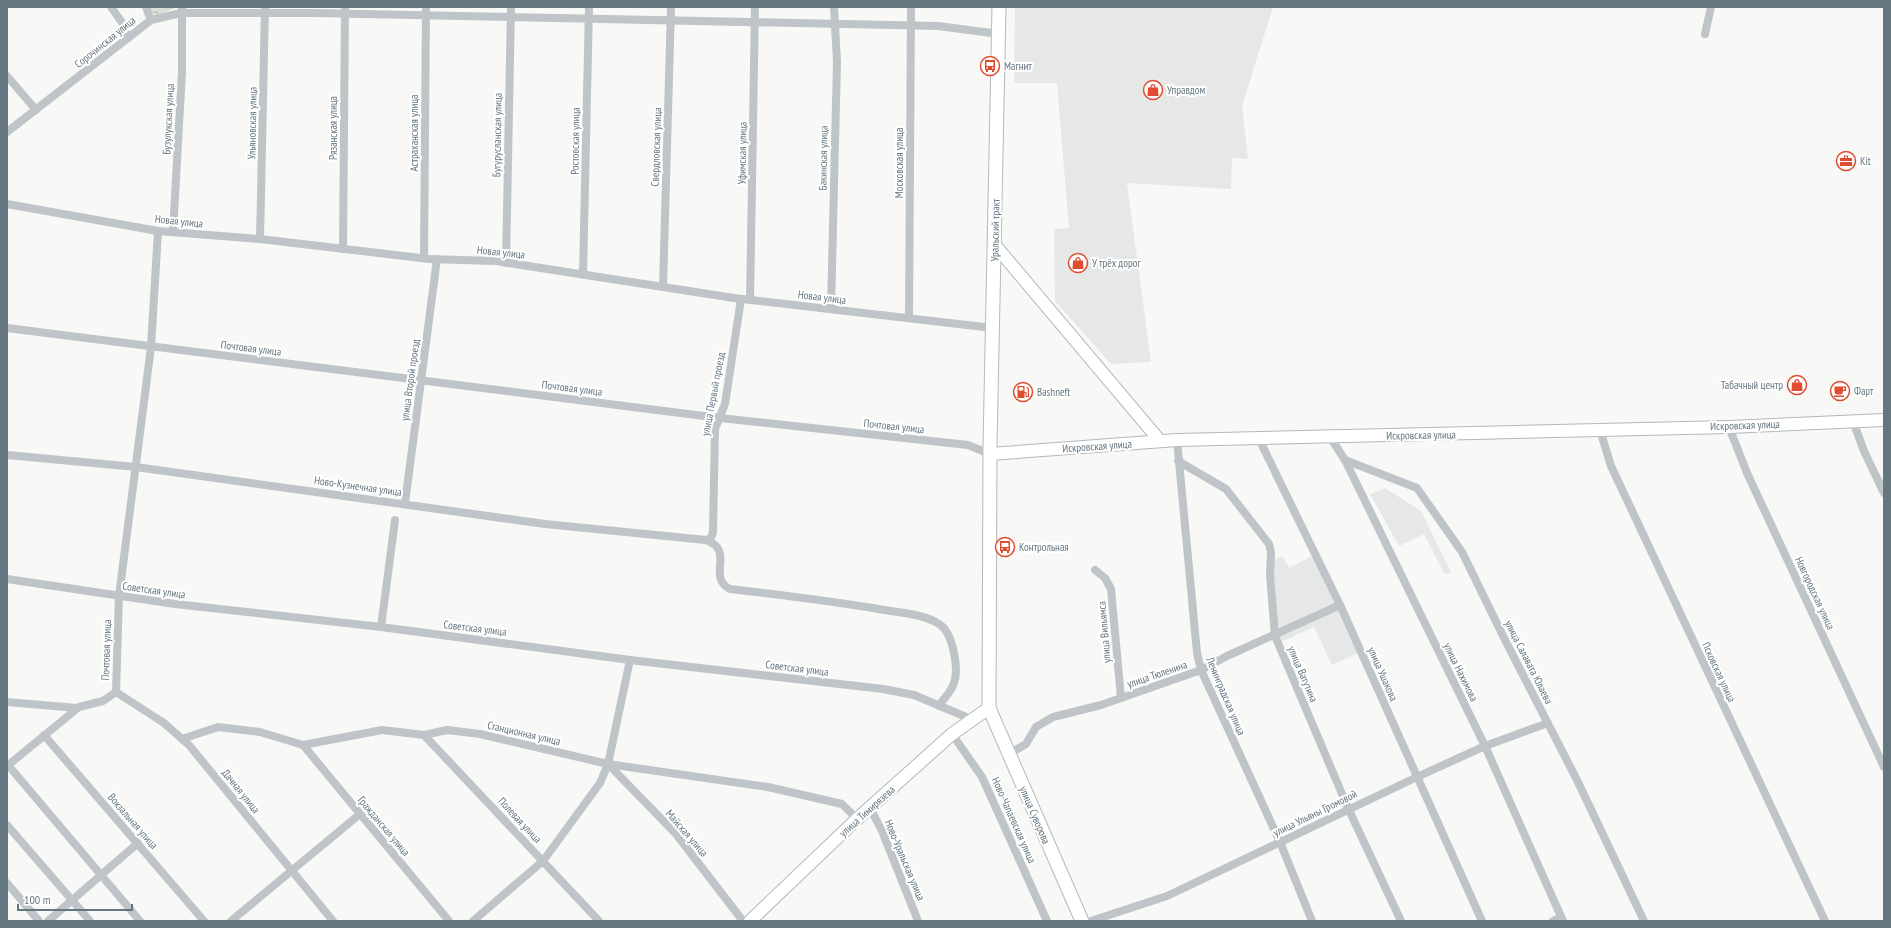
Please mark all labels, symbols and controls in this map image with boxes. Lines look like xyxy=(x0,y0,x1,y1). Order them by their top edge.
street label: Сорочинская улица xyxy=(72,13,138,71)
bus stop icon: Магнит xyxy=(979,55,1001,77)
place label: Магнит xyxy=(1004,59,1032,73)
shop icon: Управдом xyxy=(1142,79,1164,101)
street label: Бузулукская улица xyxy=(159,83,177,155)
place label: Управдом xyxy=(1167,83,1205,97)
street label: Ульяновская улица xyxy=(244,87,260,159)
street label: Бугурусланская улица xyxy=(489,93,505,177)
street label: Астраханская улица xyxy=(407,95,421,171)
street label: Рязанская улица xyxy=(326,96,340,160)
street label: Ростовская улица xyxy=(567,107,583,175)
street label: Свердловская улица xyxy=(648,107,664,187)
street label: Уфимская улица xyxy=(734,122,750,184)
street label: Бакинская улица xyxy=(815,125,831,191)
street label: Московская улица xyxy=(892,128,906,198)
office icon: Kit xyxy=(1835,150,1857,172)
place label: Kit xyxy=(1860,154,1871,168)
street label: Уральский тракт xyxy=(987,198,1003,262)
street label: Новая улица xyxy=(154,211,204,231)
street label: Новая улица xyxy=(476,242,526,262)
shop icon: У трёх дорог xyxy=(1067,252,1089,274)
place label: У трёх дорог xyxy=(1092,256,1141,270)
street label: Новая улица xyxy=(797,287,847,307)
street label: Почтовая улица xyxy=(220,337,282,359)
street label: улица Второй проезд xyxy=(397,338,423,422)
street label: улица Первый проезд xyxy=(698,351,728,437)
shop icon: Табачный центр xyxy=(1786,374,1808,396)
street label: Почтовая улица xyxy=(541,377,603,399)
place label: Табачный центр xyxy=(1721,378,1783,392)
cafe icon: Фарт xyxy=(1829,380,1851,402)
fuel station icon: Bashneft xyxy=(1012,381,1034,403)
place label: Фарт xyxy=(1854,384,1874,398)
place label: Bashneft xyxy=(1037,385,1070,399)
street label: Почтовая улица xyxy=(863,416,925,436)
street label: Искровская улица xyxy=(1710,417,1780,433)
street label: Искровская улица xyxy=(1386,427,1456,443)
street label: Искровская улица xyxy=(1062,437,1132,455)
street label: Ново-Кузнечная улица xyxy=(313,473,403,499)
bus stop icon: Контрольная xyxy=(994,536,1016,558)
place label: Контрольная xyxy=(1019,540,1069,554)
street label: Новгородская улица xyxy=(1792,554,1838,632)
street label: Советская улица xyxy=(122,579,186,601)
street label: улица Вильямса xyxy=(1094,601,1114,663)
street label: Советская улица xyxy=(443,617,507,639)
street label: улица Салавата Юлаева xyxy=(1502,618,1556,706)
street label: Почтовая улица xyxy=(98,619,114,681)
street label: улица Нахимова xyxy=(1441,640,1481,704)
street label: Псковская улица xyxy=(1699,640,1739,704)
street label: улица Ватутина xyxy=(1285,644,1321,704)
street label: улица Ушакова xyxy=(1365,645,1401,703)
street label: Ленинградская улица xyxy=(1203,654,1249,737)
street label: Советская улица xyxy=(765,657,829,679)
street label: улица Тюленина xyxy=(1125,657,1189,691)
street label: Станционная улица xyxy=(486,718,562,748)
street label: Дачная улица xyxy=(219,766,263,816)
street label: Ново-Чапаевская улица xyxy=(989,775,1039,865)
street label: улица Тимирязева xyxy=(836,782,898,840)
street label: улица Суворова xyxy=(1017,784,1053,846)
street label: улица Ульяны Громовой xyxy=(1271,787,1359,839)
street label: Вокзальная улица xyxy=(105,790,161,852)
street label: Гражданская улица xyxy=(355,793,413,859)
street label: Полевая улица xyxy=(495,794,545,846)
street label: Майская улица xyxy=(663,807,711,859)
street label: Ново-Уральская улица xyxy=(882,818,928,902)
scale bar xyxy=(18,886,132,912)
text: 100 m xyxy=(24,892,51,907)

